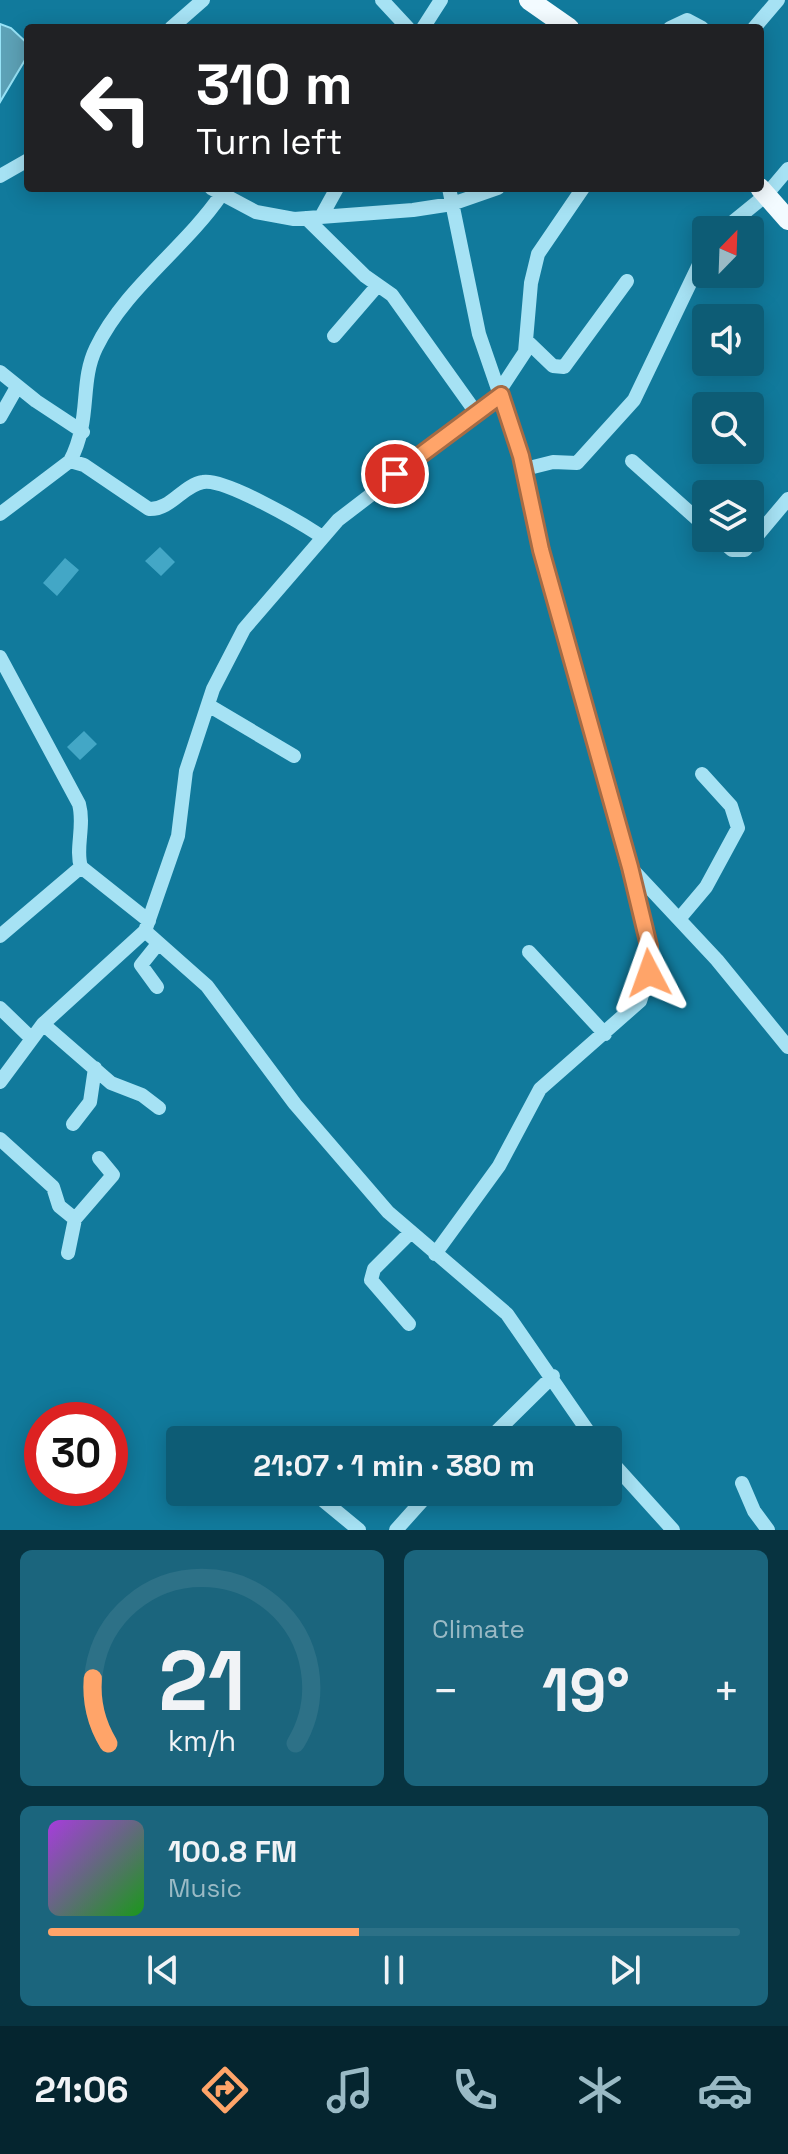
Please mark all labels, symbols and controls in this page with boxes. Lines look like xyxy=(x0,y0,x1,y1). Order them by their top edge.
text: 310 m xyxy=(196,49,353,120)
icon: left xyxy=(64,56,168,160)
text: Turn left xyxy=(196,119,343,165)
north arrow xyxy=(692,216,764,288)
map controls xyxy=(692,216,764,552)
button: sound xyxy=(692,304,764,376)
button: search xyxy=(692,392,764,464)
pin xyxy=(361,440,429,508)
icon: arrive xyxy=(373,452,417,496)
button: layers xyxy=(692,480,764,552)
position arrow xyxy=(607,931,691,1015)
speed limit sign: 30 xyxy=(24,1402,128,1506)
text: 21:07 · 1 min · 380 m xyxy=(253,1446,535,1485)
text: Climate xyxy=(432,1612,525,1646)
text: 21 xyxy=(158,1628,246,1734)
text: 19° xyxy=(542,1652,630,1729)
text: − xyxy=(432,1663,459,1719)
text: + xyxy=(713,1663,740,1719)
text: km/h xyxy=(168,1723,236,1759)
text: 100.8 FM xyxy=(168,1832,297,1871)
text: Music xyxy=(168,1871,242,1905)
icon: previous xyxy=(141,1948,185,1992)
icon: pause xyxy=(372,1948,416,1992)
icon: next xyxy=(603,1948,647,1992)
icon: directions xyxy=(197,2062,253,2118)
icon: music xyxy=(322,2062,378,2118)
icon: phone xyxy=(447,2062,503,2118)
icon: climate xyxy=(572,2062,628,2118)
icon: car xyxy=(697,2062,753,2118)
text: 21:06 xyxy=(35,2067,128,2113)

